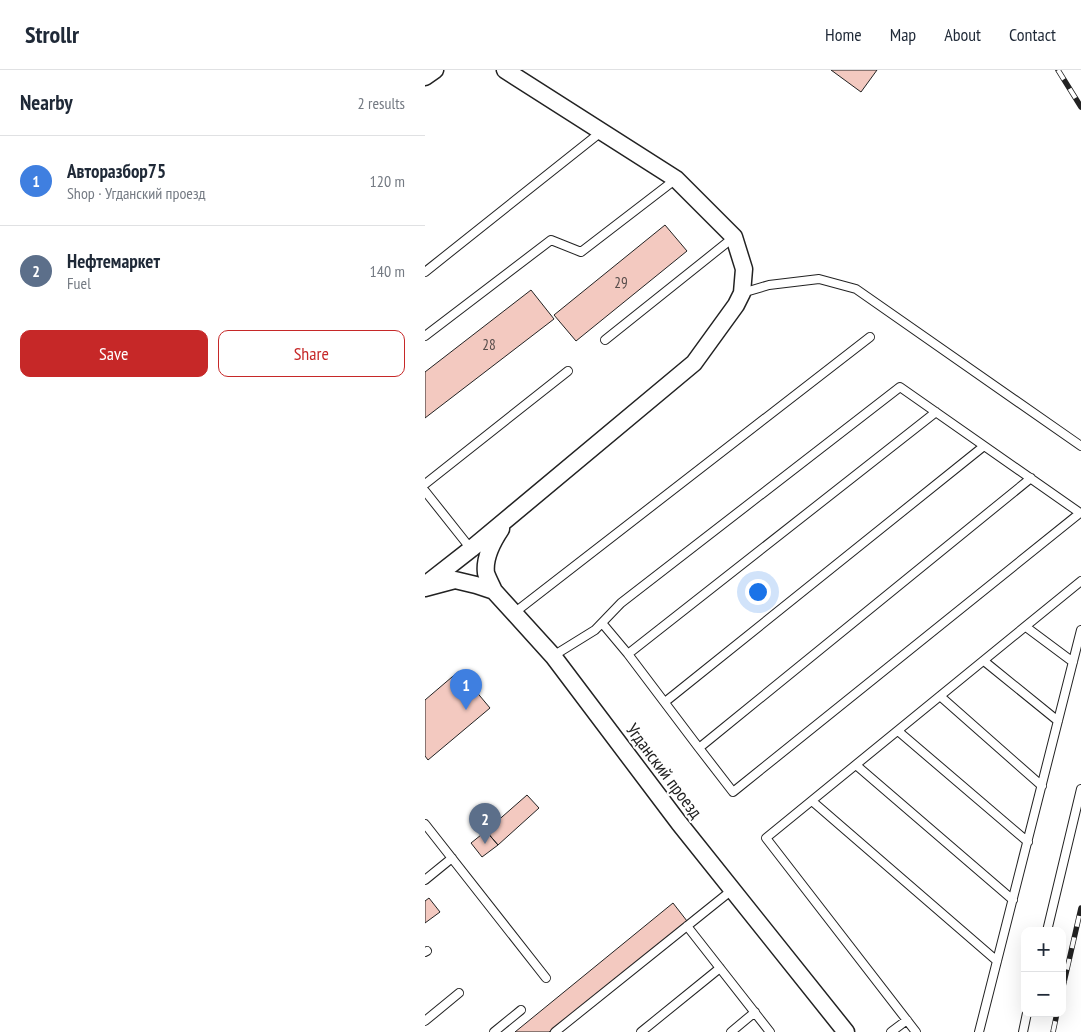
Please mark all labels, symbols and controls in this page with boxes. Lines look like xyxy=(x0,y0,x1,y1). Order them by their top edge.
text: Strollr xyxy=(25,19,79,50)
text: Home xyxy=(825,23,862,46)
text: Map xyxy=(890,23,916,46)
text: About xyxy=(944,23,981,46)
text: Contact xyxy=(1009,23,1056,46)
text: Nearby xyxy=(20,89,73,116)
text: 2 results xyxy=(358,93,405,113)
text: Авторазбор75 xyxy=(67,159,166,183)
text: 1 xyxy=(32,171,40,191)
text: 120 m xyxy=(370,171,405,191)
text: Shop · Угданский проезд xyxy=(67,183,206,203)
text: Нефтемаркет xyxy=(67,249,160,273)
text: 2 xyxy=(32,261,40,281)
text: 140 m xyxy=(370,261,405,281)
text: Fuel xyxy=(67,273,91,293)
house number: 29 xyxy=(614,273,628,292)
button: Save xyxy=(20,330,208,377)
button: Share xyxy=(218,330,405,377)
house number: 28 xyxy=(482,335,496,354)
your location xyxy=(745,579,771,605)
pin: 1 xyxy=(450,669,482,710)
street label: Угданский проезд xyxy=(621,719,708,823)
pin: 2 xyxy=(469,803,501,844)
map controls xyxy=(1021,927,1066,1017)
button: + xyxy=(1021,927,1066,972)
button: − xyxy=(1021,972,1066,1017)

